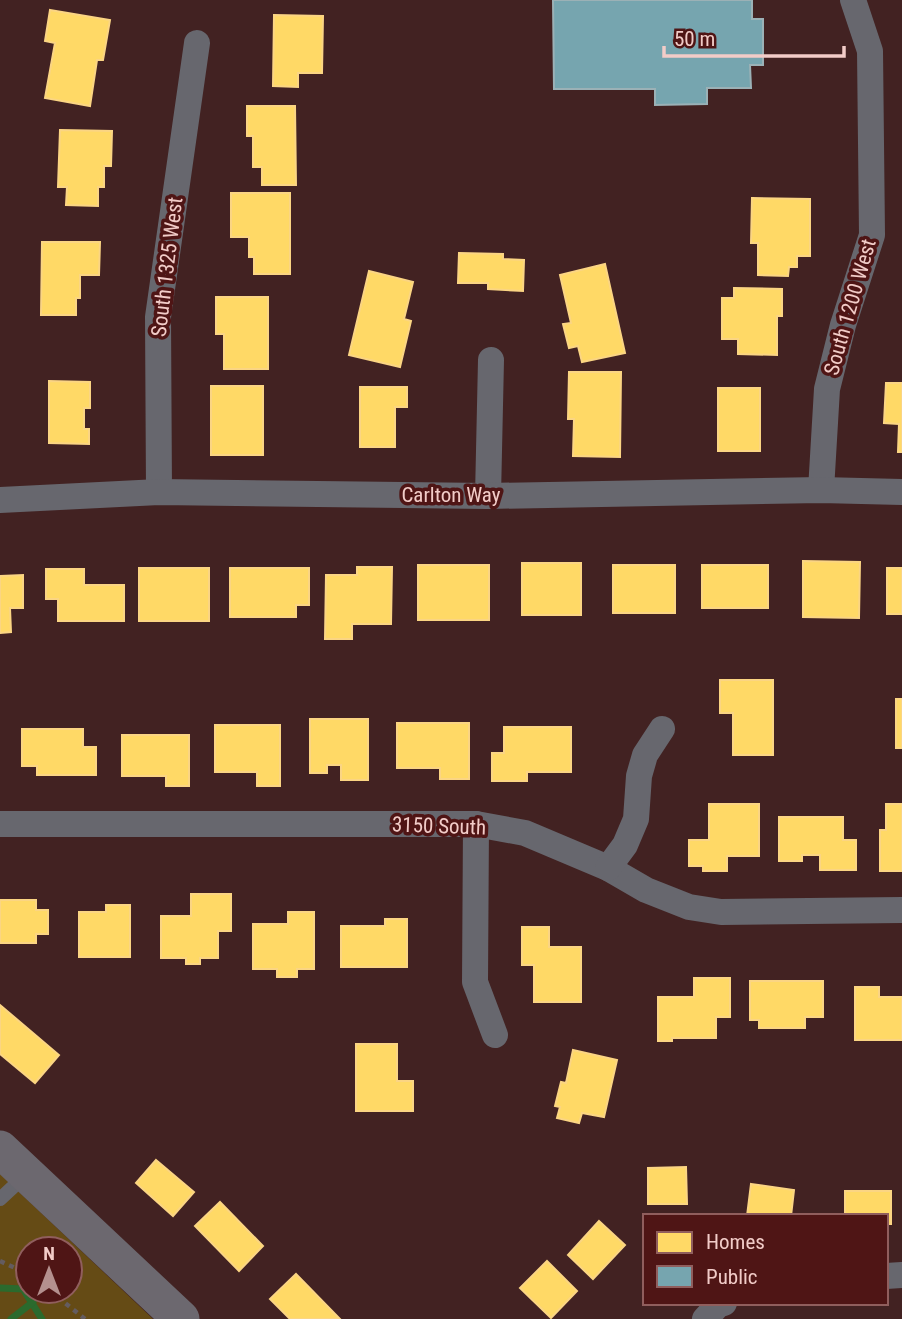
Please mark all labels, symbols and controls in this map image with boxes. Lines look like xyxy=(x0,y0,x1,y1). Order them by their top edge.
scale bar xyxy=(664,14,844,58)
text: 50 m xyxy=(674,27,715,51)
street label: South 1325 West xyxy=(147,196,187,338)
street label: South 1200 West xyxy=(819,236,881,378)
street label: Carlton Way xyxy=(401,483,501,507)
street label: 3150 South xyxy=(391,812,487,840)
legend xyxy=(643,1214,888,1305)
text: Homes xyxy=(706,1230,765,1254)
north arrow xyxy=(14,1235,84,1305)
text: N xyxy=(43,1242,55,1265)
text: Public xyxy=(706,1265,758,1289)

